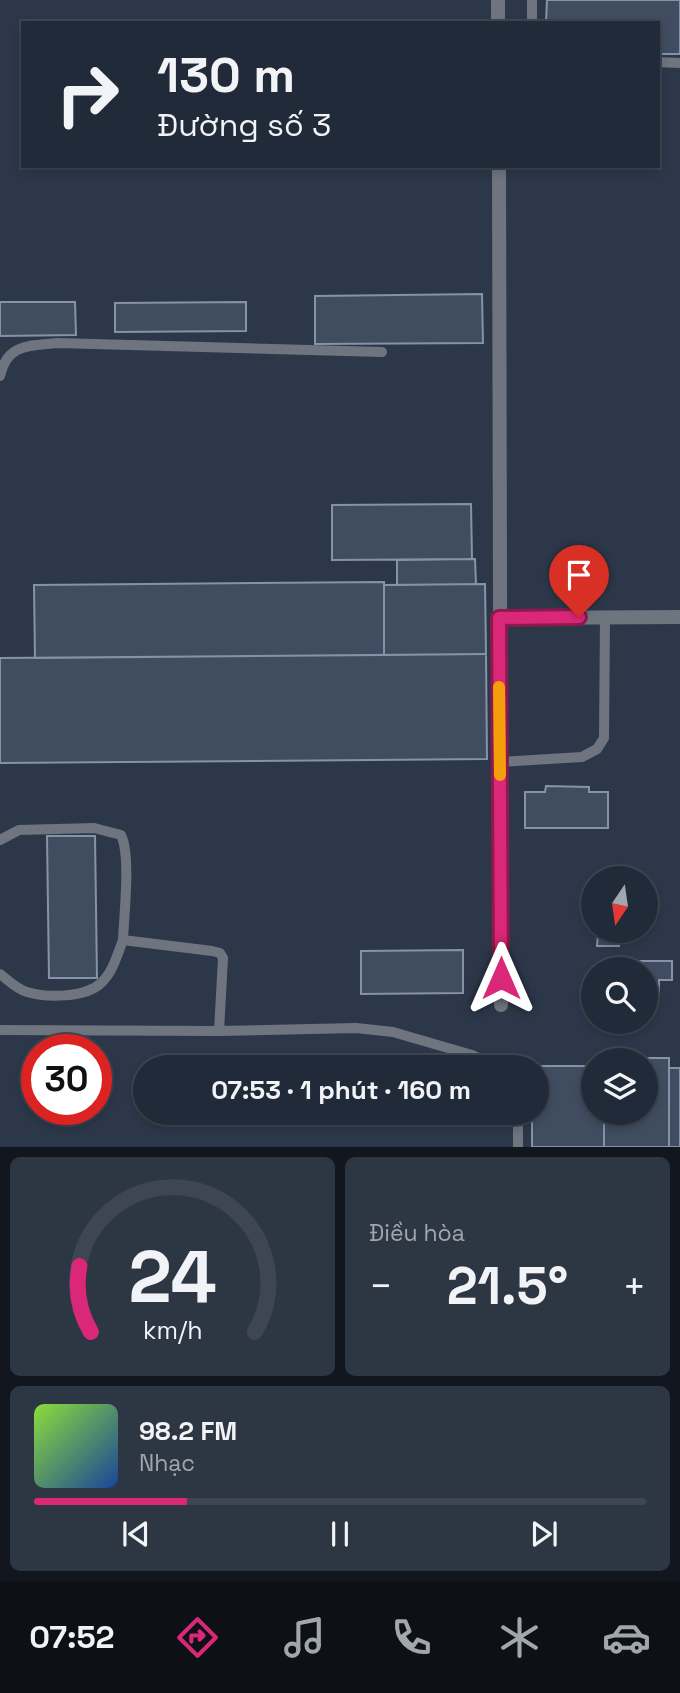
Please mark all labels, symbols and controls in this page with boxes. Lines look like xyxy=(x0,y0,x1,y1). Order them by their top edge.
text: 130 m xyxy=(157,44,295,106)
icon: right xyxy=(42,49,133,140)
text: Đường số 3 xyxy=(157,105,331,145)
pin xyxy=(549,545,609,617)
icon: arrive xyxy=(560,556,598,594)
north arrow xyxy=(581,866,658,943)
map controls xyxy=(581,866,658,1125)
position arrow xyxy=(464,941,538,1015)
button: search xyxy=(581,957,658,1034)
speed limit sign: 30 xyxy=(21,1034,112,1125)
button: layers xyxy=(581,1048,658,1125)
text: 07:53 · 1 phút · 160 m xyxy=(211,1073,471,1107)
text: Điều hòa xyxy=(369,1218,465,1248)
text: 24 xyxy=(128,1231,217,1324)
text: 21.5° xyxy=(447,1253,568,1319)
text: − xyxy=(369,1262,393,1310)
text: + xyxy=(622,1262,646,1310)
text: km/h xyxy=(143,1314,202,1346)
text: 98.2 FM xyxy=(139,1414,237,1448)
text: Nhạc xyxy=(139,1448,195,1478)
icon: previous xyxy=(117,1515,155,1553)
icon: pause xyxy=(321,1515,359,1553)
icon: next xyxy=(525,1515,563,1553)
icon: directions xyxy=(173,1613,222,1662)
icon: music xyxy=(280,1613,329,1662)
icon: phone xyxy=(387,1613,436,1662)
icon: climate xyxy=(495,1613,544,1662)
icon: car xyxy=(602,1613,651,1662)
text: 07:52 xyxy=(29,1617,114,1657)

